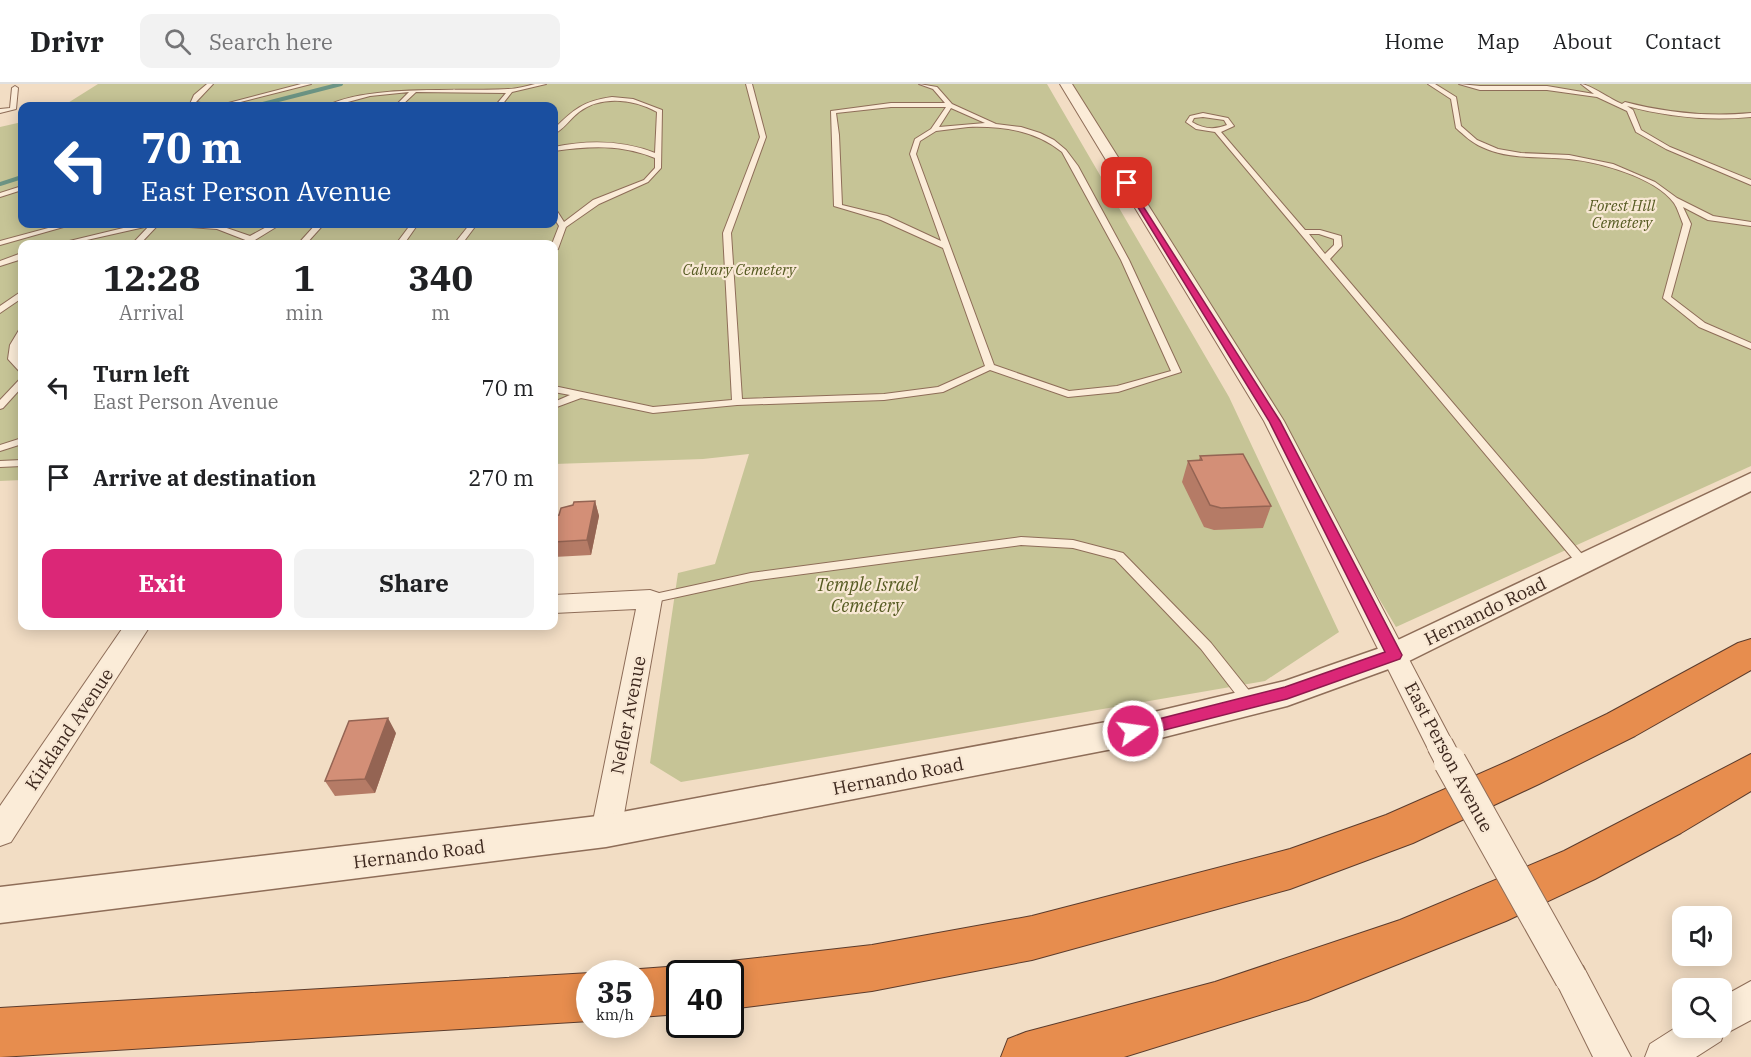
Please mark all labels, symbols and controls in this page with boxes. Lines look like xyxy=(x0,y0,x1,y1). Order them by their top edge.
search box xyxy=(140,14,560,68)
text: Drivr xyxy=(30,23,104,60)
icon: search xyxy=(161,25,194,58)
text: Search here xyxy=(209,27,333,56)
text: Home xyxy=(1384,27,1444,55)
text: Map xyxy=(1477,27,1520,55)
text: About xyxy=(1553,27,1612,55)
text: Contact xyxy=(1645,27,1721,55)
text: 70 m xyxy=(141,120,242,175)
icon: left xyxy=(42,126,120,204)
pin xyxy=(1101,157,1152,208)
icon: arrive xyxy=(1110,166,1143,199)
text: East Person Avenue xyxy=(141,173,391,208)
park label: Forest Hill Cemetery xyxy=(1588,196,1656,232)
text: 12:28 xyxy=(103,254,200,301)
text: 1 xyxy=(293,254,315,301)
text: 340 xyxy=(408,254,473,301)
park label: Calvary Cemetery xyxy=(682,260,797,279)
text: Arrival xyxy=(119,299,184,326)
text: min xyxy=(285,299,323,326)
text: m xyxy=(431,299,450,326)
text: Turn left xyxy=(93,359,189,388)
icon: left xyxy=(42,371,75,404)
text: 70 m xyxy=(482,373,534,402)
text: East Person Avenue xyxy=(93,388,279,415)
icon: arrive xyxy=(42,461,75,494)
text: Arrive at destination xyxy=(93,463,316,492)
text: 270 m xyxy=(468,463,534,492)
button: Exit xyxy=(42,549,282,618)
button: Share xyxy=(294,549,534,618)
street label: Hernando Road xyxy=(1420,572,1550,650)
park label: Temple Israel Cemetery xyxy=(816,573,919,617)
street label: Nefler Avenue xyxy=(605,654,651,776)
street label: Kirkland Avenue xyxy=(20,664,118,794)
street label: East Person Avenue xyxy=(1400,678,1498,836)
position arrow xyxy=(1101,699,1165,763)
street label: Hernando Road xyxy=(831,752,965,800)
street label: Hernando Road xyxy=(352,834,486,874)
map controls xyxy=(1672,906,1732,1038)
button: sound xyxy=(1672,906,1732,966)
speed limit sign: 40 xyxy=(666,960,744,1038)
text: 35 xyxy=(597,972,633,1011)
button: search xyxy=(1672,978,1732,1038)
text: km/h xyxy=(596,1005,634,1024)

